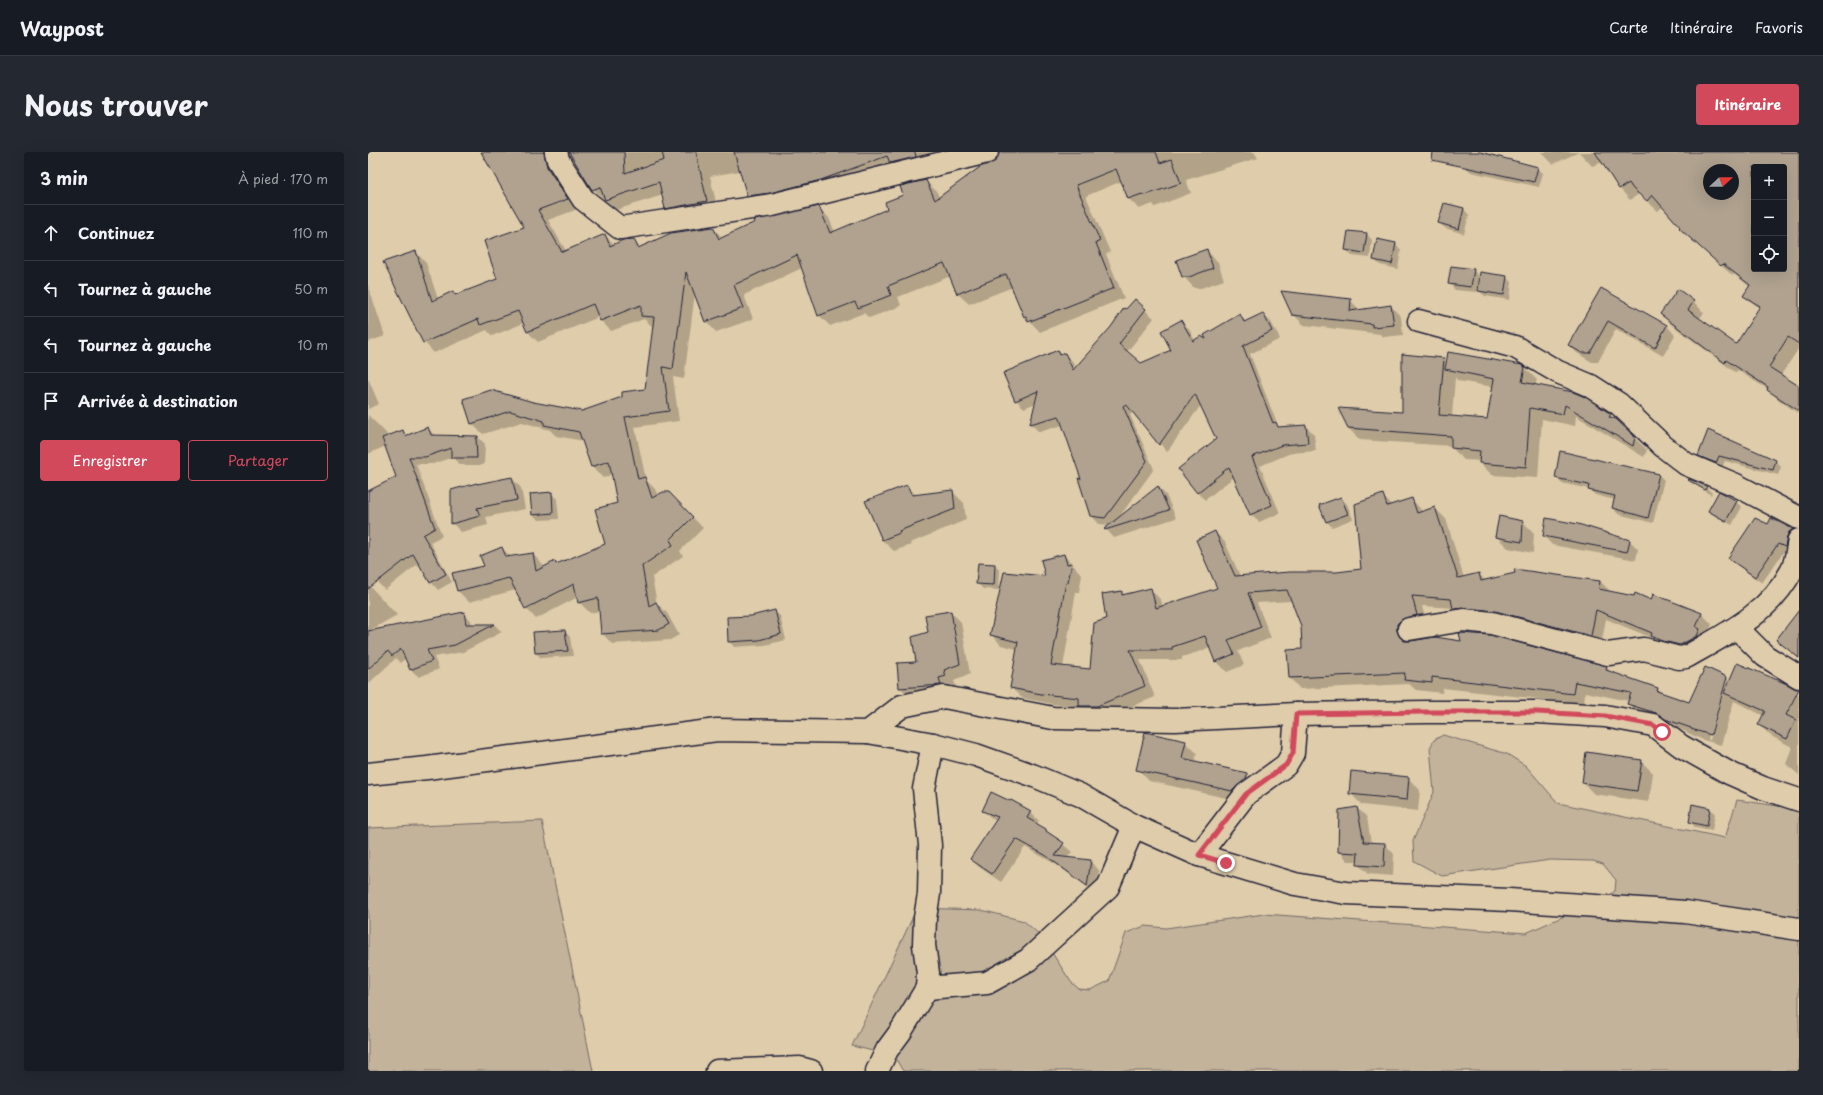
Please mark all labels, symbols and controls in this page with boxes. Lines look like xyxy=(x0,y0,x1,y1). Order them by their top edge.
text: Waypost xyxy=(20,14,104,42)
text: Carte xyxy=(1609,17,1648,38)
text: Itinéraire xyxy=(1670,17,1733,38)
text: Favoris xyxy=(1755,17,1803,38)
text: Nous trouver xyxy=(24,83,208,126)
button: Itinéraire xyxy=(1696,84,1799,125)
north arrow xyxy=(1703,164,1739,200)
map controls xyxy=(1751,164,1787,272)
button: + xyxy=(1751,164,1787,200)
text: 3 min xyxy=(40,165,88,191)
text: À pied · 170 m xyxy=(238,169,328,188)
button: − xyxy=(1751,200,1787,236)
text: Continuez xyxy=(78,221,154,244)
icon: ahead xyxy=(40,222,62,244)
text: 110 m xyxy=(293,223,328,242)
button: locate xyxy=(1751,236,1787,272)
text: Tournez à gauche xyxy=(78,277,212,300)
icon: left xyxy=(40,278,62,300)
text: 50 m xyxy=(294,279,328,298)
text: Tournez à gauche xyxy=(78,333,212,356)
icon: left xyxy=(40,334,62,356)
text: 10 m xyxy=(298,335,328,354)
text: Arrivée à destination xyxy=(78,389,238,412)
icon: arrive xyxy=(40,390,62,412)
button: Enregistrer xyxy=(40,440,180,481)
button: Partager xyxy=(188,440,328,481)
route start xyxy=(1653,723,1671,741)
route end xyxy=(1217,854,1235,872)

